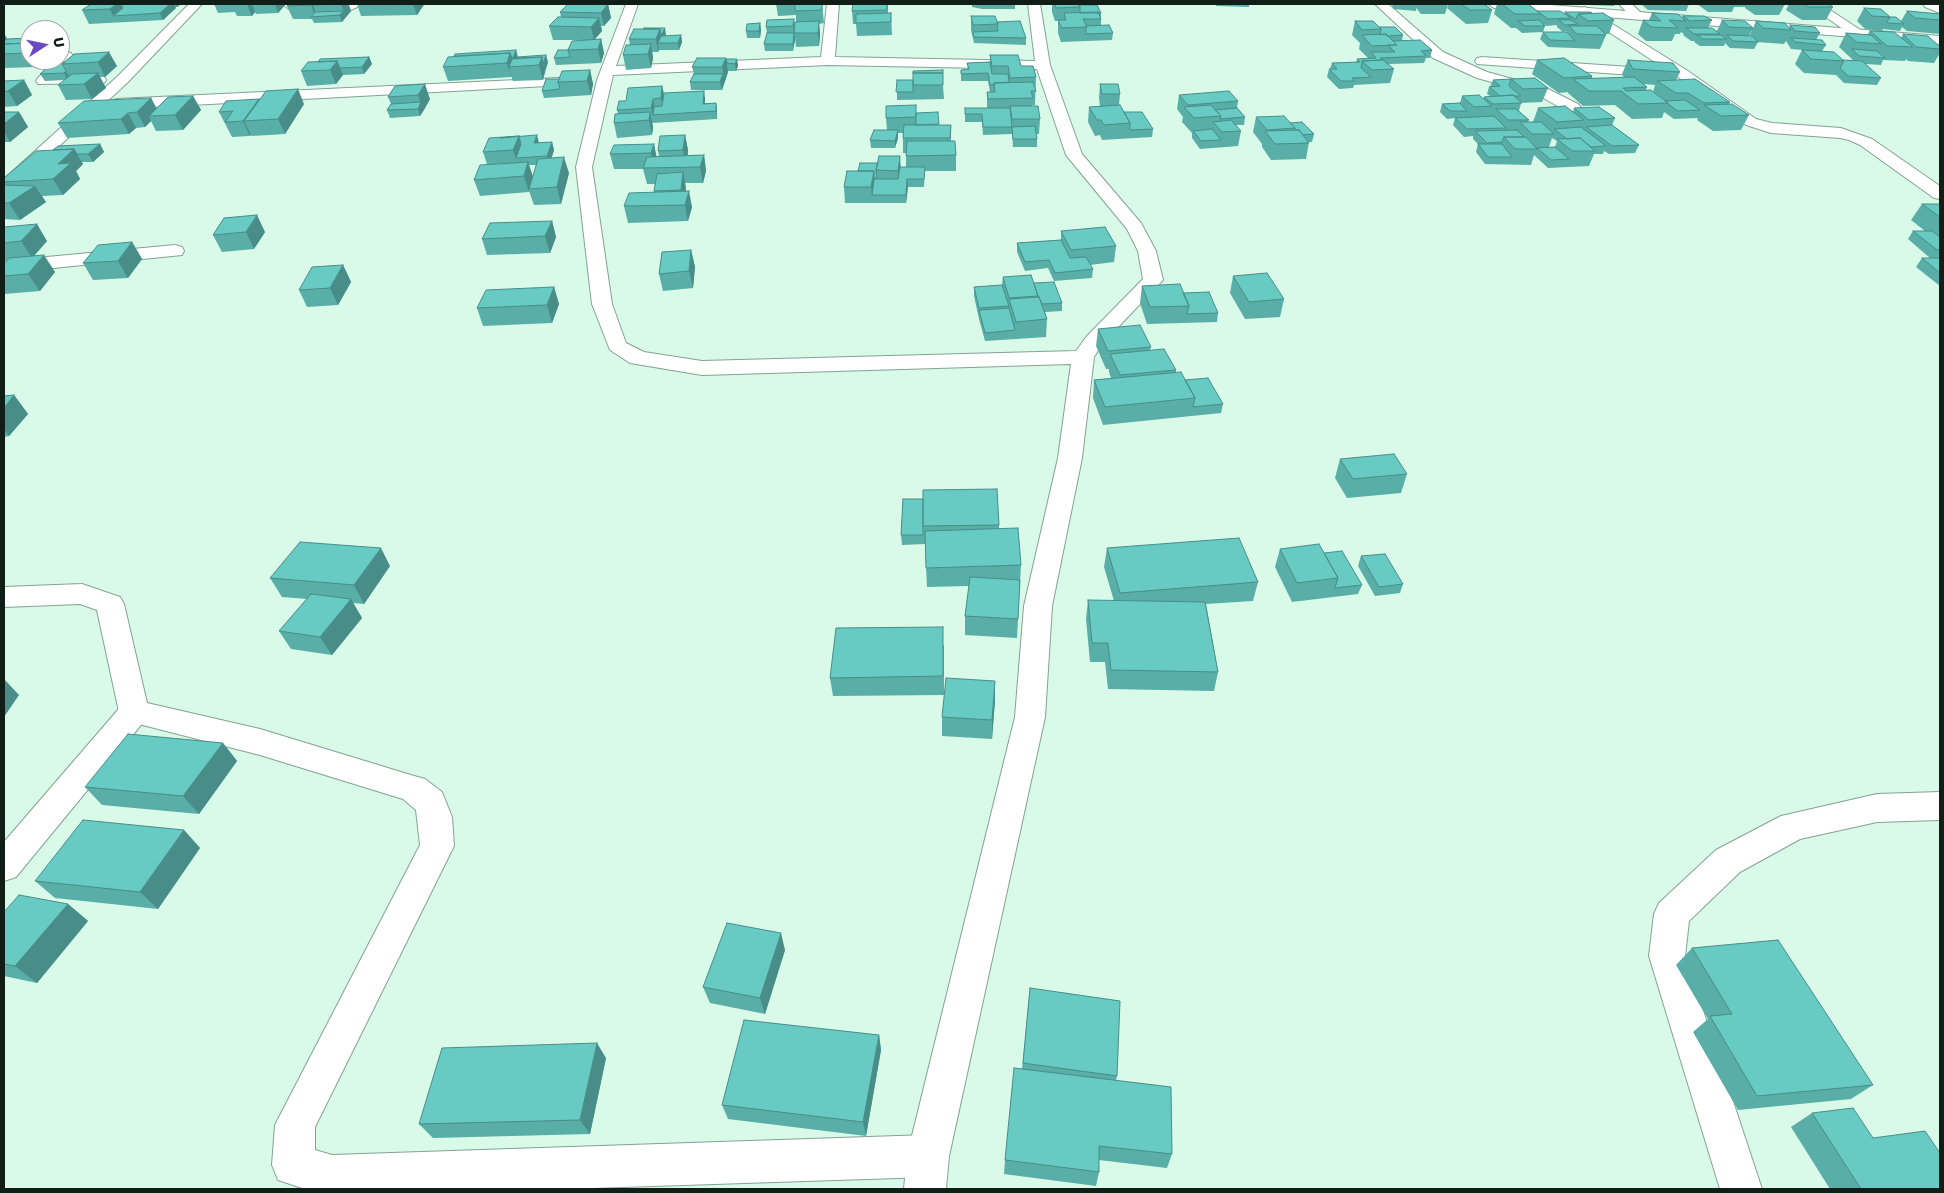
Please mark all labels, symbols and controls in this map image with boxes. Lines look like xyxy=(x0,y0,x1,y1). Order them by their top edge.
north arrow xyxy=(20,20,70,70)
text: U xyxy=(48,36,70,49)

